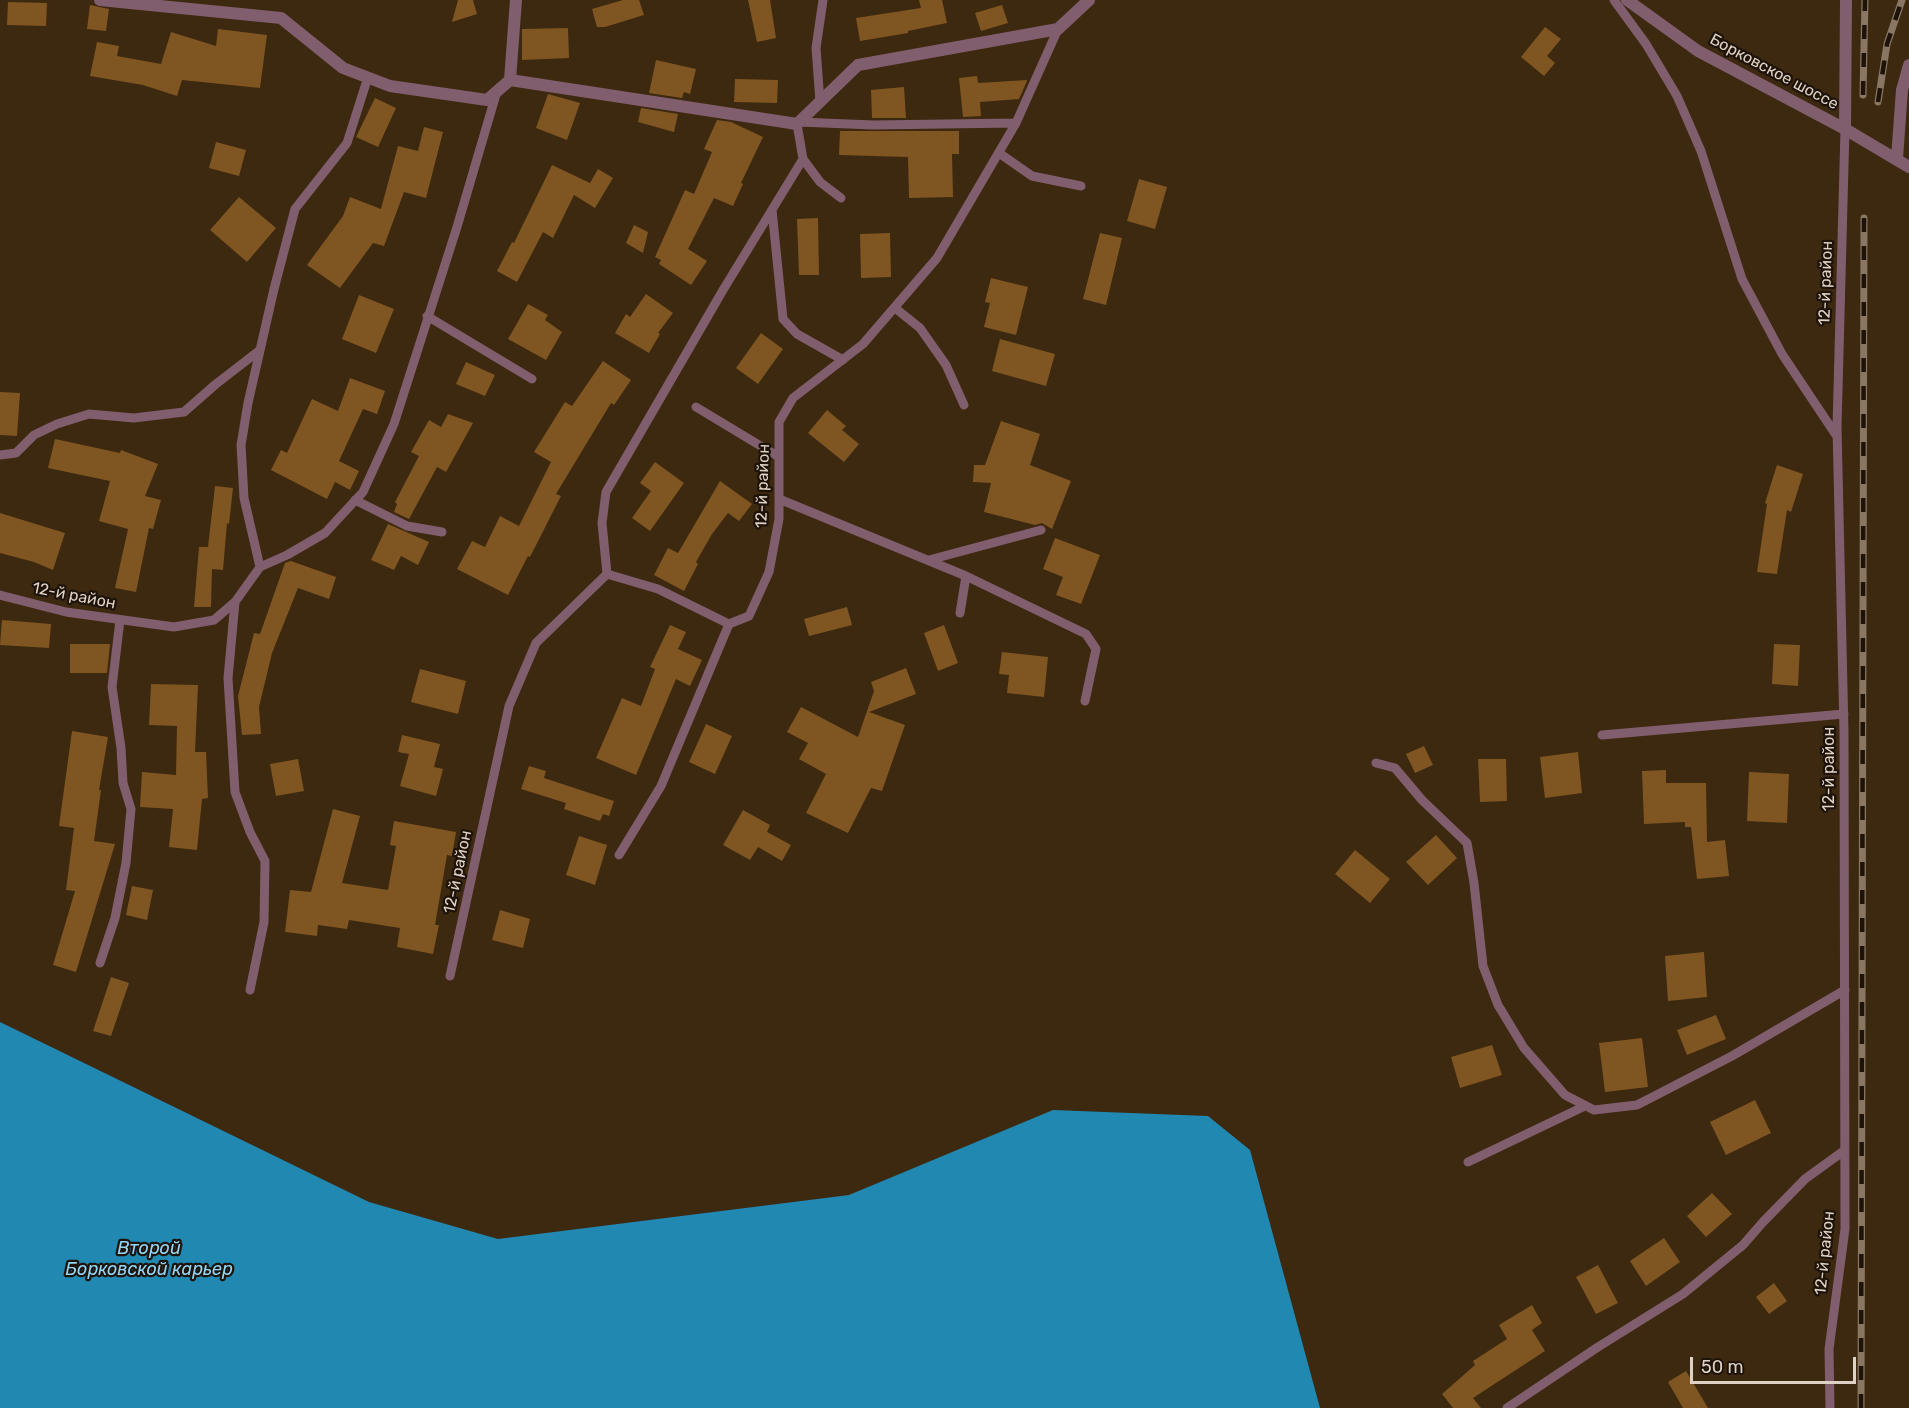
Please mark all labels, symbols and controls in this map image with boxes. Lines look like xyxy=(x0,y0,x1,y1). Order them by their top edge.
street label: Борковское шоссе xyxy=(1706,30,1842,114)
street label: 12-й район xyxy=(1815,241,1837,325)
street label: 12-й район xyxy=(752,444,774,528)
street label: 12-й район xyxy=(31,579,117,613)
street label: 12-й район xyxy=(1819,727,1839,811)
street label: 12-й район xyxy=(440,829,476,915)
street label: 12-й район xyxy=(1811,1210,1839,1296)
water label: Второй Борковской карьер xyxy=(65,1238,233,1280)
scale bar xyxy=(1693,1345,1860,1383)
text: 50 m xyxy=(1701,1356,1744,1378)

